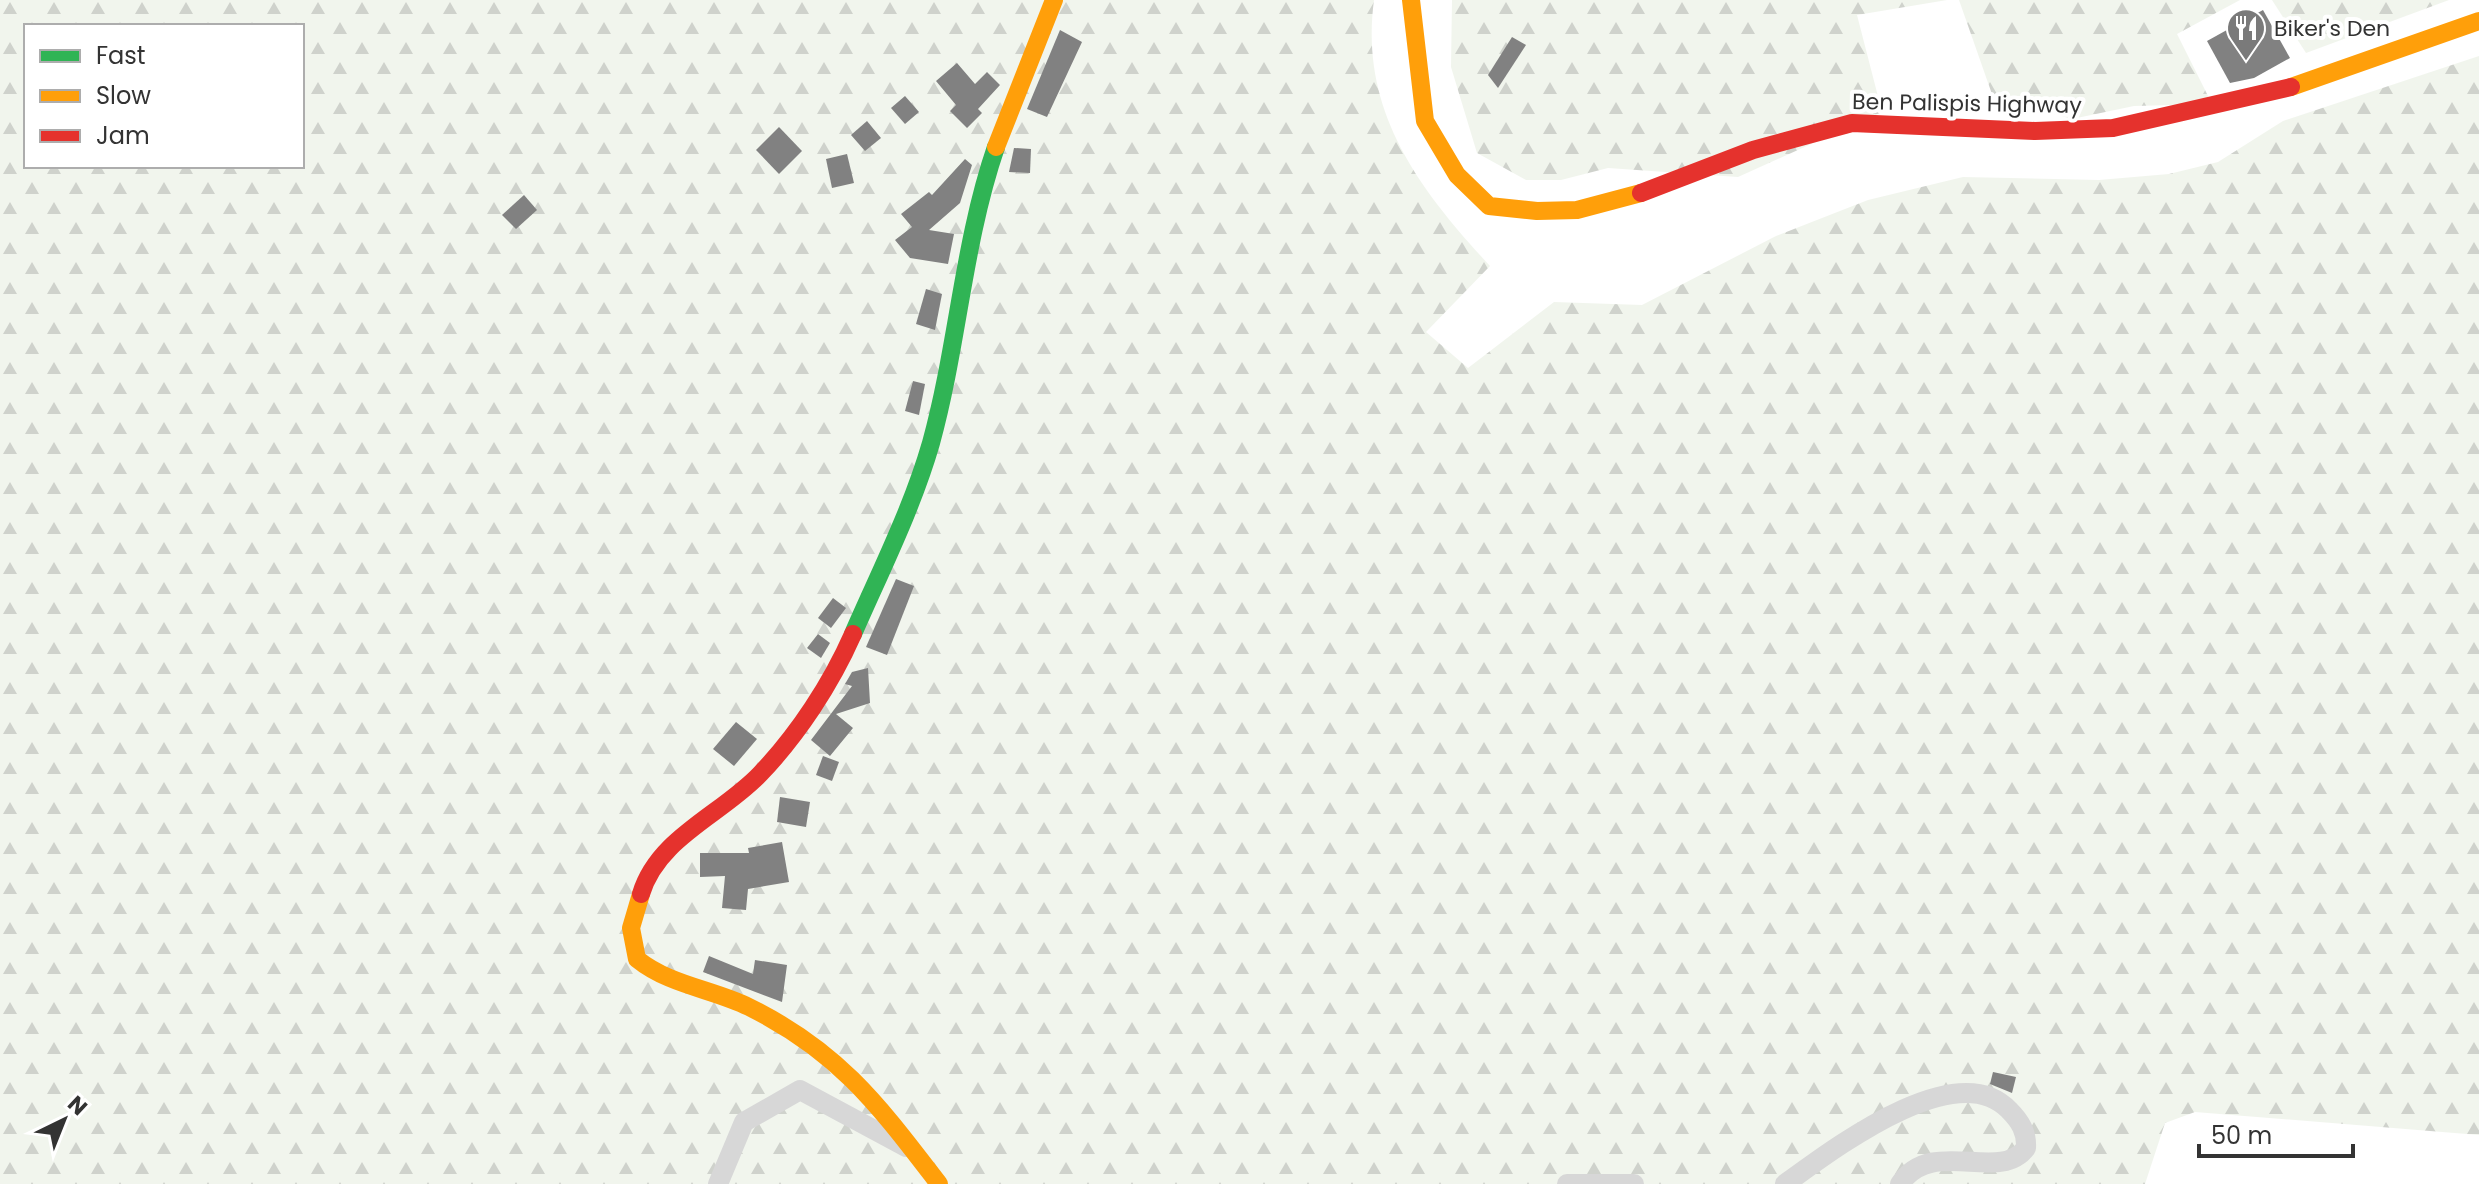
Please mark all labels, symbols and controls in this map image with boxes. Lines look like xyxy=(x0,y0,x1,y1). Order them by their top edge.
restaurant icon: Biker's Den xyxy=(2225,7,2267,62)
place label: Biker's Den xyxy=(2274,13,2390,44)
legend xyxy=(24,24,304,168)
text: Fast xyxy=(96,39,146,72)
text: Slow xyxy=(96,79,151,112)
street label: Ben Palispis Highway xyxy=(1852,86,2083,121)
text: Jam xyxy=(96,119,150,152)
north arrow xyxy=(24,1080,104,1160)
text: N xyxy=(61,1089,94,1123)
scale bar xyxy=(2199,1108,2353,1158)
text: 50 m xyxy=(2211,1119,2272,1152)

